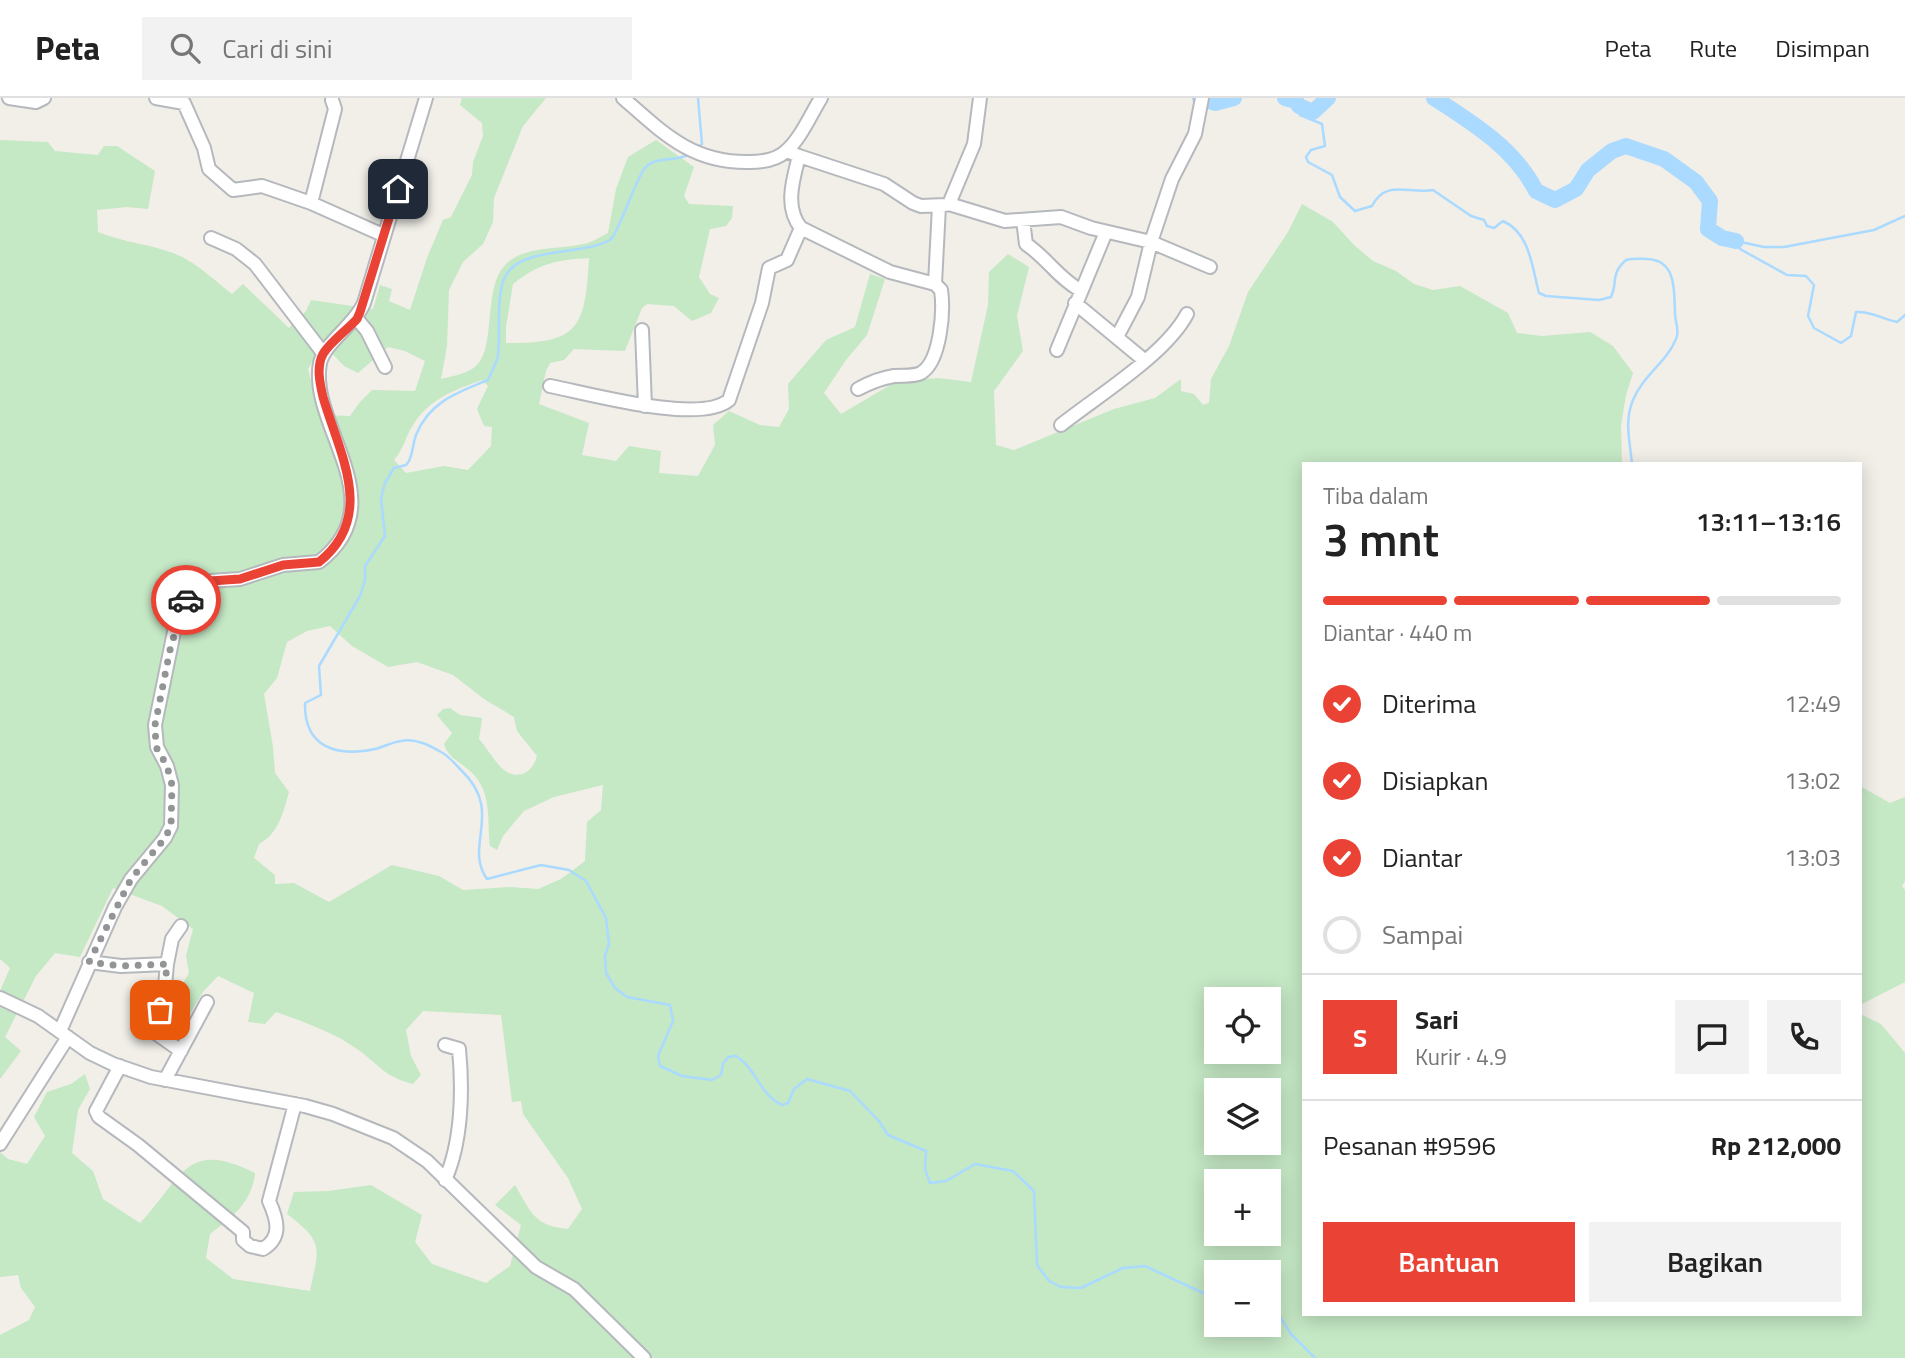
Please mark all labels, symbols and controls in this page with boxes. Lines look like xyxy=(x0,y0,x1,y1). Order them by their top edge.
search box xyxy=(142,17,632,80)
text: Peta xyxy=(35,23,100,73)
icon: search xyxy=(166,29,204,67)
text: Cari di sini xyxy=(222,29,332,68)
text: Peta xyxy=(1605,30,1651,66)
text: Rute xyxy=(1689,30,1737,66)
text: Disimpan xyxy=(1775,30,1870,66)
pin xyxy=(368,159,428,219)
icon: home xyxy=(379,170,417,208)
text: Tiba dalam xyxy=(1323,478,1429,513)
text: 13:11–13:16 xyxy=(1696,502,1841,541)
text: 3 mnt xyxy=(1323,504,1439,574)
courier xyxy=(151,565,221,635)
icon: car xyxy=(167,581,205,619)
text: Diantar · 440 m xyxy=(1323,615,1472,650)
text: Diterima xyxy=(1382,684,1476,723)
icon: check xyxy=(1323,685,1361,723)
text: 12:49 xyxy=(1784,686,1841,721)
text: Disiapkan xyxy=(1382,761,1488,800)
icon: check xyxy=(1323,762,1361,800)
text: 13:02 xyxy=(1784,763,1841,798)
text: Diantar xyxy=(1382,838,1463,877)
icon: check xyxy=(1323,839,1361,877)
text: 13:03 xyxy=(1784,840,1841,875)
text: Sampai xyxy=(1382,915,1463,954)
pin xyxy=(130,980,190,1040)
map controls xyxy=(1204,987,1281,1337)
button: locate xyxy=(1204,987,1281,1064)
icon: bag xyxy=(141,991,179,1029)
text: Sari xyxy=(1415,1000,1459,1039)
button: chat xyxy=(1675,1000,1749,1074)
button: phone xyxy=(1767,1000,1841,1074)
text: S xyxy=(1353,1018,1367,1057)
text: Kurir · 4.9 xyxy=(1415,1039,1507,1074)
button: layers xyxy=(1204,1078,1281,1155)
text: Pesanan #9596 xyxy=(1323,1126,1496,1165)
text: Rp 212,000 xyxy=(1711,1126,1841,1165)
button: + xyxy=(1204,1169,1281,1246)
button: Bantuan xyxy=(1323,1222,1575,1302)
button: Bagikan xyxy=(1589,1222,1841,1302)
button: − xyxy=(1204,1260,1281,1337)

